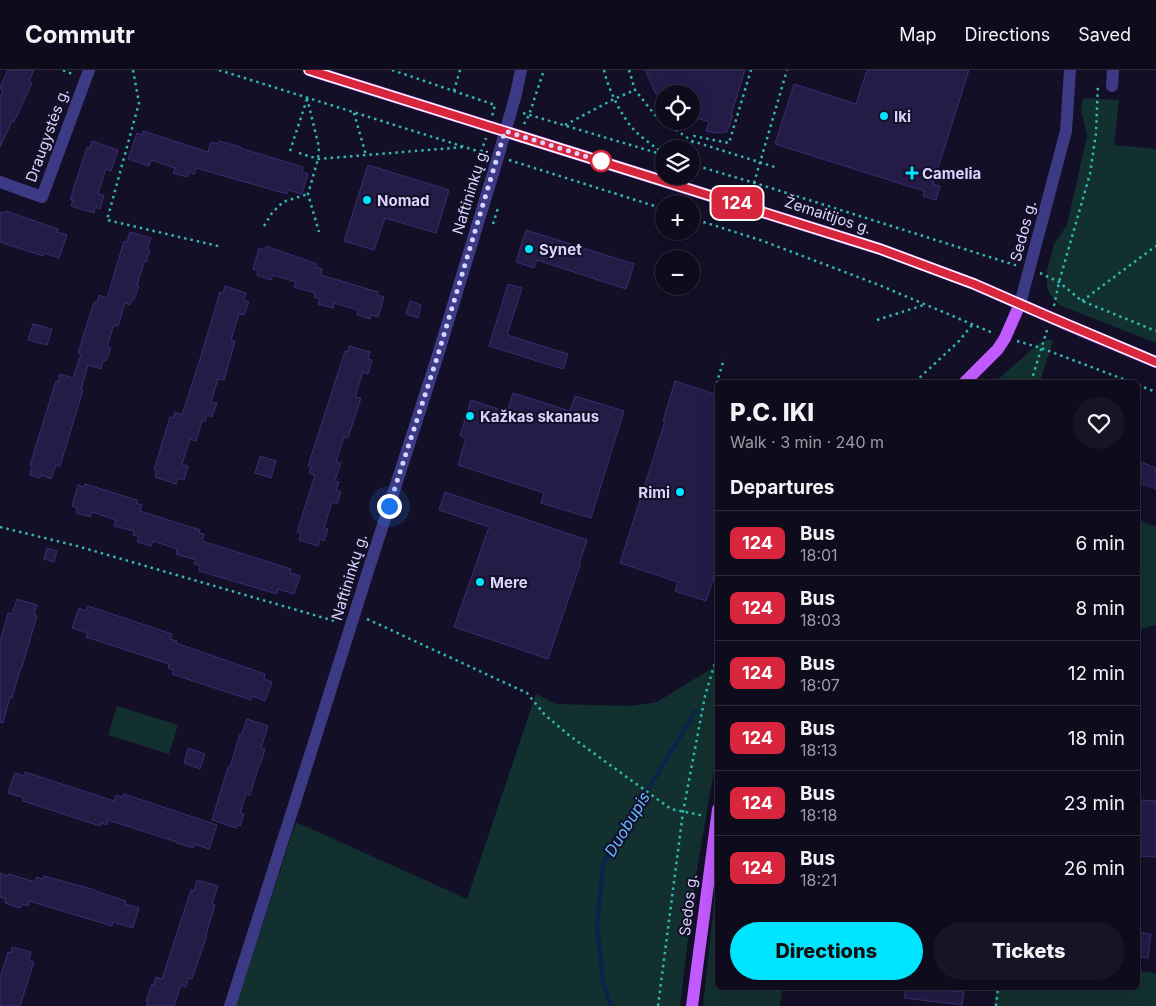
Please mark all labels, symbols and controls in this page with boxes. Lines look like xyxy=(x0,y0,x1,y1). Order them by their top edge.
text: Commutr xyxy=(25,20,135,49)
text: Map xyxy=(899,24,937,45)
text: Directions xyxy=(965,24,1050,45)
text: Saved xyxy=(1078,24,1131,45)
street label: Draugystės g. xyxy=(21,85,73,185)
map controls xyxy=(655,85,700,295)
button: locate xyxy=(655,85,700,130)
place label: Iki xyxy=(894,107,911,126)
marker: Iki xyxy=(878,110,890,122)
button: layers xyxy=(655,140,700,185)
street label: Naftininkų g. xyxy=(448,145,492,237)
unlabelled marker xyxy=(590,150,612,172)
place label: Camelia xyxy=(922,164,981,183)
marker: Camelia xyxy=(906,167,918,179)
line badge: 124 xyxy=(708,187,766,219)
place label: Nomad xyxy=(377,191,430,210)
text: 124 xyxy=(722,192,753,213)
street label: Žemaitijos g. xyxy=(782,192,874,238)
marker: Nomad xyxy=(361,194,373,206)
button: + xyxy=(655,195,700,240)
street label: Sedos g. xyxy=(1006,198,1040,264)
place label: Synet xyxy=(539,240,582,259)
marker: Synet xyxy=(523,243,535,255)
button: − xyxy=(655,250,700,295)
button: heart xyxy=(1073,397,1125,449)
text: P.C. IKI xyxy=(730,398,814,427)
place label: Kažkas skanaus xyxy=(480,407,599,426)
marker: Kažkas skanaus xyxy=(464,410,476,422)
text: Walk · 3 min · 240 m xyxy=(730,432,884,452)
text: Departures xyxy=(730,476,834,499)
place label: Rimi xyxy=(638,483,670,502)
marker: Rimi xyxy=(674,486,686,498)
your location xyxy=(377,494,402,519)
text: Bus xyxy=(800,522,835,545)
street label: Naftininkų g. xyxy=(327,531,371,623)
text: 124 xyxy=(742,532,773,553)
text: 6 min xyxy=(1075,532,1125,555)
text: 18:01 xyxy=(800,545,838,565)
place label: Mere xyxy=(490,573,528,592)
marker: Mere xyxy=(474,576,486,588)
text: Bus xyxy=(800,587,835,610)
text: 124 xyxy=(742,597,773,618)
text: 8 min xyxy=(1075,597,1125,620)
text: 18:03 xyxy=(800,610,841,630)
text: Bus xyxy=(800,652,835,675)
text: 124 xyxy=(742,662,773,683)
text: 12 min xyxy=(1068,662,1125,685)
text: 18:07 xyxy=(800,675,840,695)
text: Bus xyxy=(800,717,835,740)
text: 124 xyxy=(742,727,773,748)
text: 18 min xyxy=(1068,727,1125,750)
text: 18:13 xyxy=(800,740,837,760)
text: Bus xyxy=(800,782,835,805)
water label: Duobupis xyxy=(600,788,654,860)
text: 124 xyxy=(742,792,773,813)
text: 23 min xyxy=(1064,792,1125,815)
text: 18:18 xyxy=(800,805,837,825)
text: Bus xyxy=(800,847,835,870)
text: 124 xyxy=(742,857,773,878)
text: 26 min xyxy=(1064,857,1125,880)
text: 18:21 xyxy=(800,870,837,890)
street label: Sedos g. xyxy=(675,873,701,937)
button: Directions xyxy=(730,922,923,980)
button: Tickets xyxy=(933,922,1125,980)

